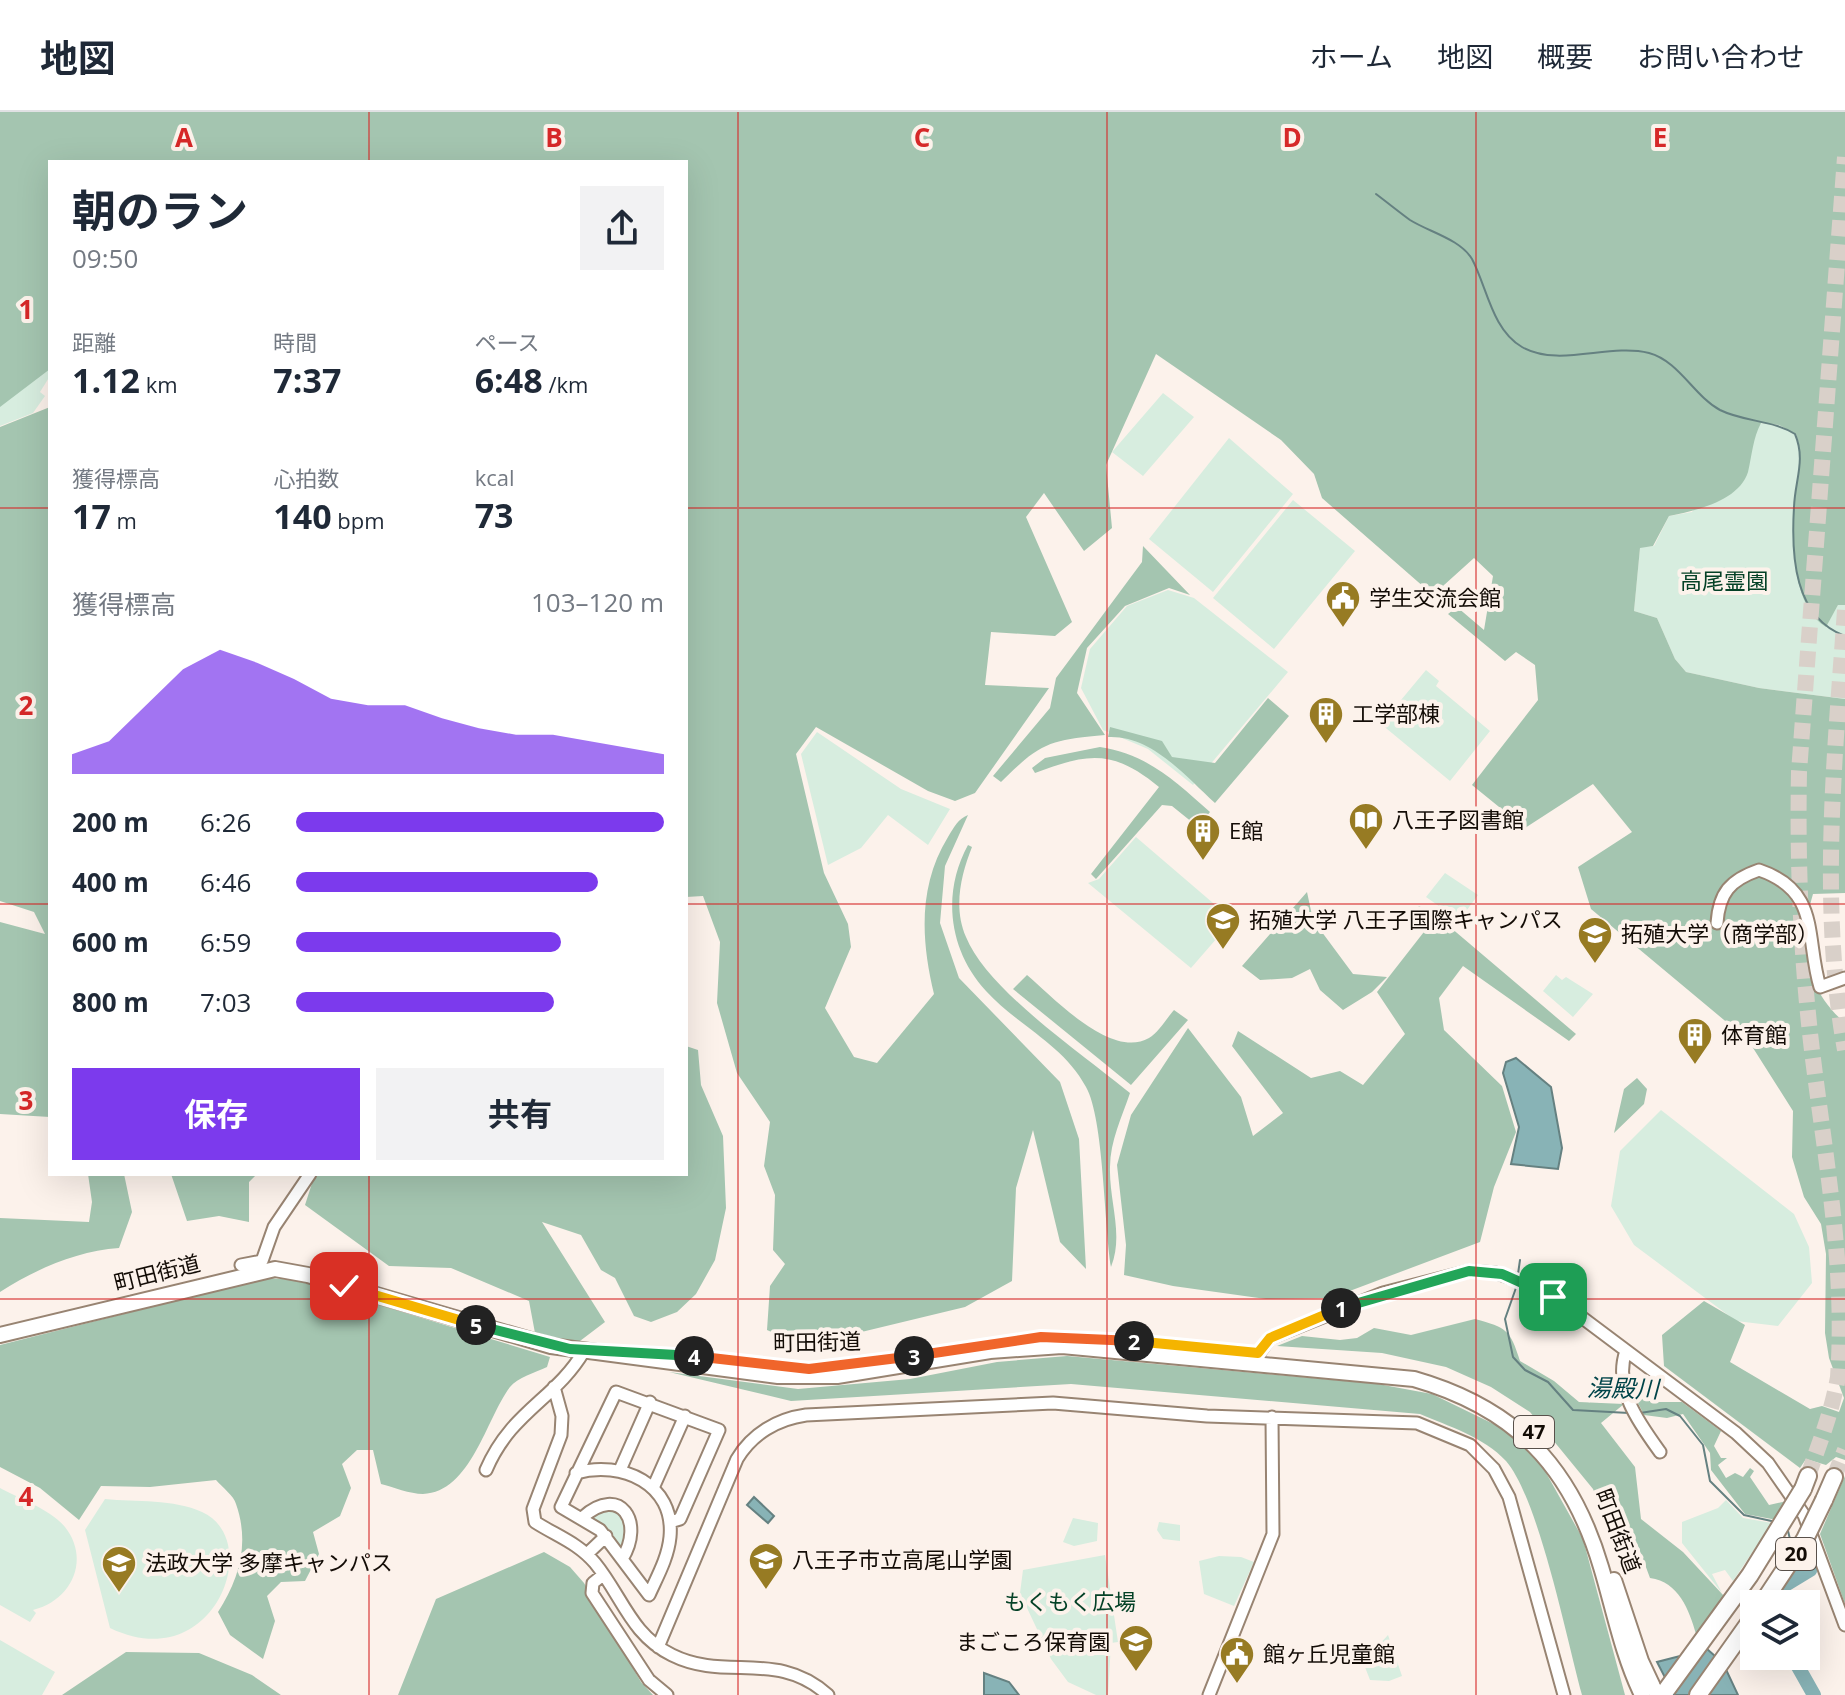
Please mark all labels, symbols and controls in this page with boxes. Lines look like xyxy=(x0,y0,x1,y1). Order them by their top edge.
text: 地図 xyxy=(40,31,116,83)
text: ホーム xyxy=(1310,37,1393,75)
text: 地図 xyxy=(1437,37,1493,75)
text: 概要 xyxy=(1537,37,1593,75)
text: お問い合わせ xyxy=(1637,37,1805,75)
text: A xyxy=(175,119,193,155)
text: B xyxy=(545,119,563,155)
text: C xyxy=(914,119,930,155)
text: D xyxy=(1282,119,1302,155)
text: E xyxy=(1653,119,1667,155)
text: 朝のラン xyxy=(72,180,248,240)
button: share xyxy=(580,186,664,270)
text: 09:50 xyxy=(72,240,138,276)
text: 1 xyxy=(19,291,33,327)
text: 距離 xyxy=(72,327,116,357)
text: 時間 xyxy=(273,327,317,357)
text: ペース xyxy=(475,327,540,357)
text: 1.12 xyxy=(72,357,140,403)
text: 7:37 xyxy=(273,357,341,403)
text: 6:48 xyxy=(475,357,543,403)
text: km xyxy=(140,369,178,399)
text: /km xyxy=(543,369,588,399)
text: kcal xyxy=(475,462,515,492)
text: 獲得標高 xyxy=(72,463,160,493)
text: 心拍数 xyxy=(273,463,339,493)
text: 73 xyxy=(475,492,514,538)
text: 17 xyxy=(72,493,111,539)
text: 140 xyxy=(273,493,332,539)
text: m xyxy=(111,505,137,535)
text: bpm xyxy=(332,505,385,535)
park label: 高尾霊園 xyxy=(1680,565,1768,595)
public building icon: 学生交流会館 xyxy=(1324,579,1362,629)
place label: 学生交流会館 xyxy=(1369,582,1501,612)
text: 103–120 m xyxy=(531,584,664,620)
text: 獲得標高 xyxy=(72,586,176,622)
text: 2 xyxy=(19,687,34,723)
building icon: 工学部棟 xyxy=(1307,695,1345,745)
place label: 工学部棟 xyxy=(1352,698,1440,728)
library icon: 八王子図書館 xyxy=(1347,801,1385,851)
text: 200 m xyxy=(72,804,149,840)
text: 6:26 xyxy=(200,804,251,840)
place label: 八王子図書館 xyxy=(1392,804,1524,834)
building icon: E館 xyxy=(1184,812,1222,862)
place label: E館 xyxy=(1229,815,1263,845)
text: 400 m xyxy=(72,864,149,900)
text: 6:46 xyxy=(200,864,251,900)
school or university icon: 拓殖大学 八王子国際キャンパス xyxy=(1204,901,1242,951)
place label: 拓殖大学 八王子国際キャンパス xyxy=(1249,904,1563,934)
school or university icon: 拓殖大学（商学部） xyxy=(1576,915,1614,965)
place label: 拓殖大学（商学部） xyxy=(1621,918,1819,948)
text: 600 m xyxy=(72,924,149,960)
text: 6:59 xyxy=(200,924,251,960)
text: 800 m xyxy=(72,984,149,1020)
text: 7:03 xyxy=(200,984,251,1020)
building icon: 体育館 xyxy=(1676,1016,1714,1066)
place label: 体育館 xyxy=(1721,1019,1787,1049)
button: 保存 xyxy=(72,1068,360,1160)
button: 共有 xyxy=(376,1068,664,1160)
text: 3 xyxy=(19,1082,33,1118)
street label: 町田街道 xyxy=(110,1247,203,1297)
pin xyxy=(310,1252,378,1320)
pin xyxy=(1519,1263,1587,1331)
icon: check xyxy=(322,1264,366,1308)
icon: arrive xyxy=(1531,1275,1575,1319)
pin: 1 xyxy=(1321,1288,1361,1328)
text: 1 xyxy=(1335,1293,1347,1323)
pin: 5 xyxy=(456,1305,496,1345)
text: 5 xyxy=(470,1310,482,1340)
pin: 2 xyxy=(1114,1321,1154,1361)
street label: 町田街道 xyxy=(773,1325,861,1357)
text: 2 xyxy=(1128,1326,1140,1356)
pin: 4 xyxy=(674,1336,714,1376)
pin: 3 xyxy=(894,1336,934,1376)
text: 4 xyxy=(688,1341,700,1371)
text: 3 xyxy=(908,1341,920,1371)
water label: 湯殿川 xyxy=(1587,1370,1662,1405)
road number: 47 xyxy=(1514,1416,1554,1448)
text: 4 xyxy=(19,1478,34,1514)
street label: 町田街道 xyxy=(1589,1484,1649,1577)
road number: 20 xyxy=(1776,1538,1816,1570)
school or university icon: 八王子市立高尾山学園 xyxy=(747,1541,785,1591)
school or university icon: 法政大学 多摩キャンパス xyxy=(100,1544,138,1594)
place label: 八王子市立高尾山学園 xyxy=(792,1544,1012,1574)
place label: 法政大学 多摩キャンパス xyxy=(145,1547,393,1577)
park label: もくもく広場 xyxy=(1004,1586,1136,1616)
map controls xyxy=(1740,1590,1820,1670)
button: layers xyxy=(1740,1590,1820,1670)
school or university icon: まごころ保育園 xyxy=(1117,1623,1155,1673)
place label: まごころ保育園 xyxy=(956,1626,1110,1656)
public building icon: 館ヶ丘児童館 xyxy=(1218,1635,1256,1685)
place label: 館ヶ丘児童館 xyxy=(1263,1638,1395,1668)

